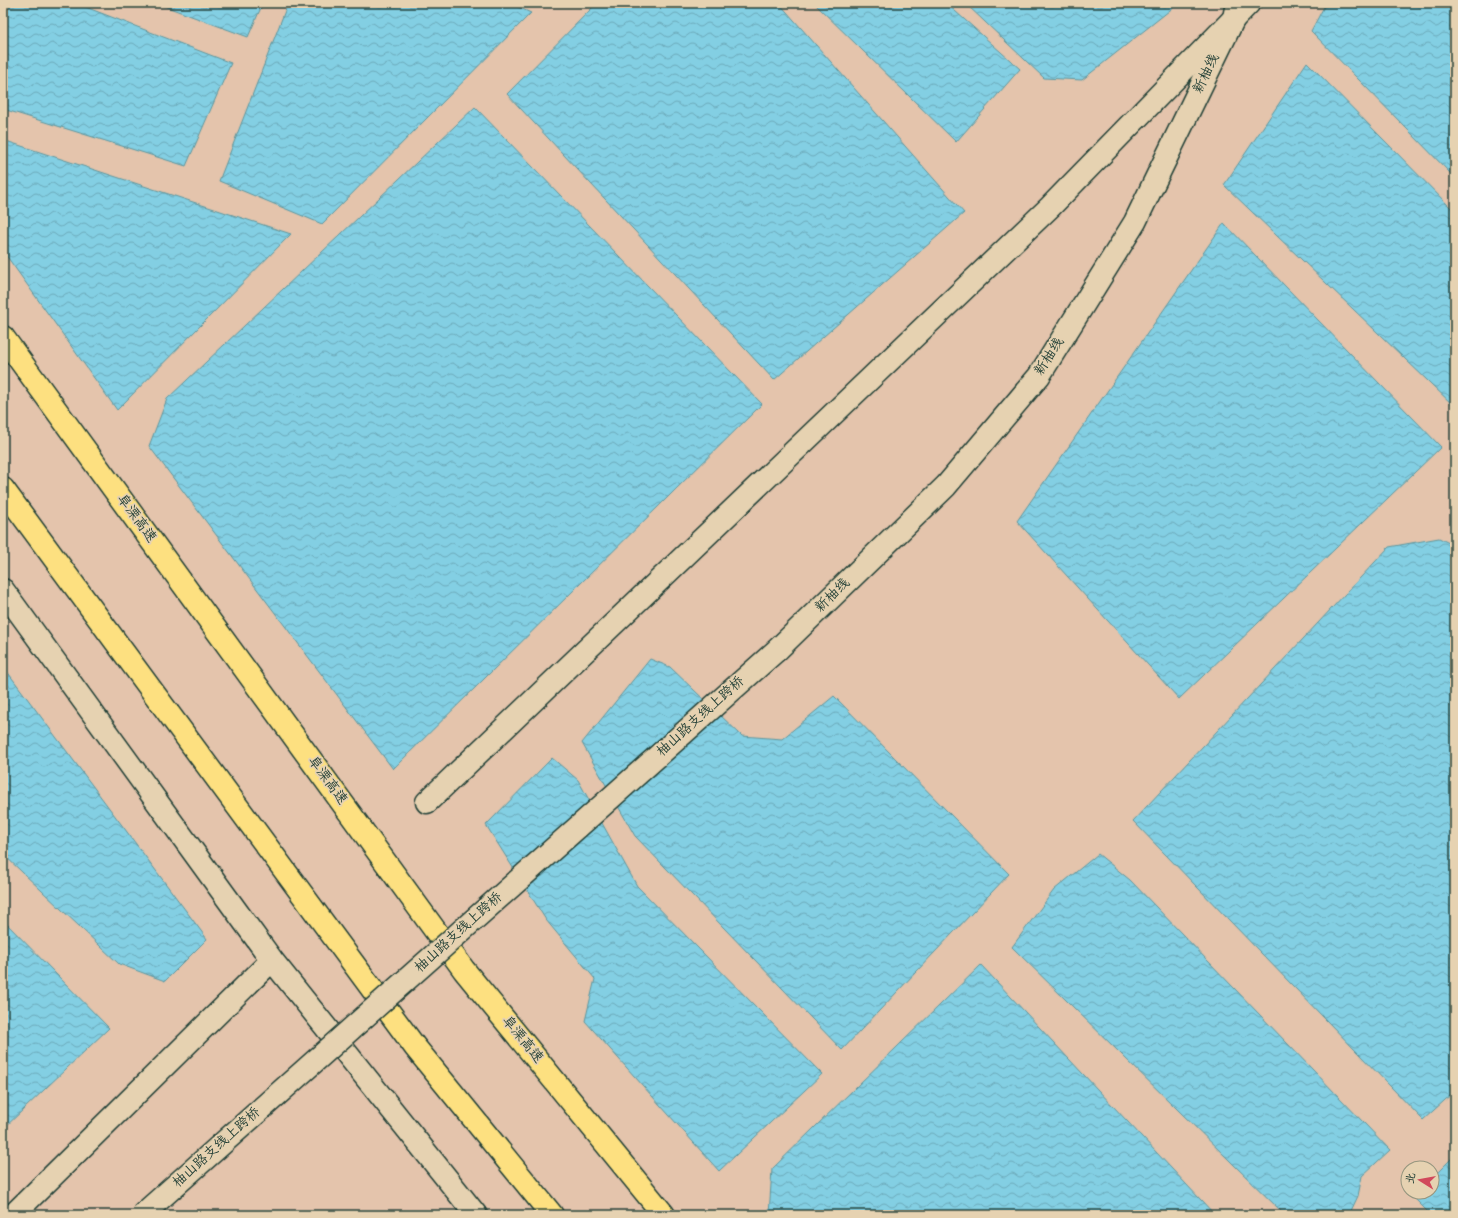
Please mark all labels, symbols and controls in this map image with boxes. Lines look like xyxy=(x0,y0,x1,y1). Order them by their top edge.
street label: 新柚线 xyxy=(1189,51,1225,97)
street label: 新柚线 xyxy=(1030,334,1070,380)
street label: 阜溧高速 xyxy=(111,490,161,548)
street label: 新柚线 xyxy=(811,574,855,618)
street label: 柚山路支线上跨桥 xyxy=(653,672,749,762)
street label: 阜溧高速 xyxy=(302,752,352,810)
street label: 柚山路支线上跨桥 xyxy=(411,888,507,978)
street label: 阜溧高速 xyxy=(497,1012,547,1068)
street label: 柚山路支线上跨桥 xyxy=(169,1103,265,1193)
north arrow xyxy=(1400,1160,1440,1200)
text: 北 xyxy=(1403,1172,1421,1185)

